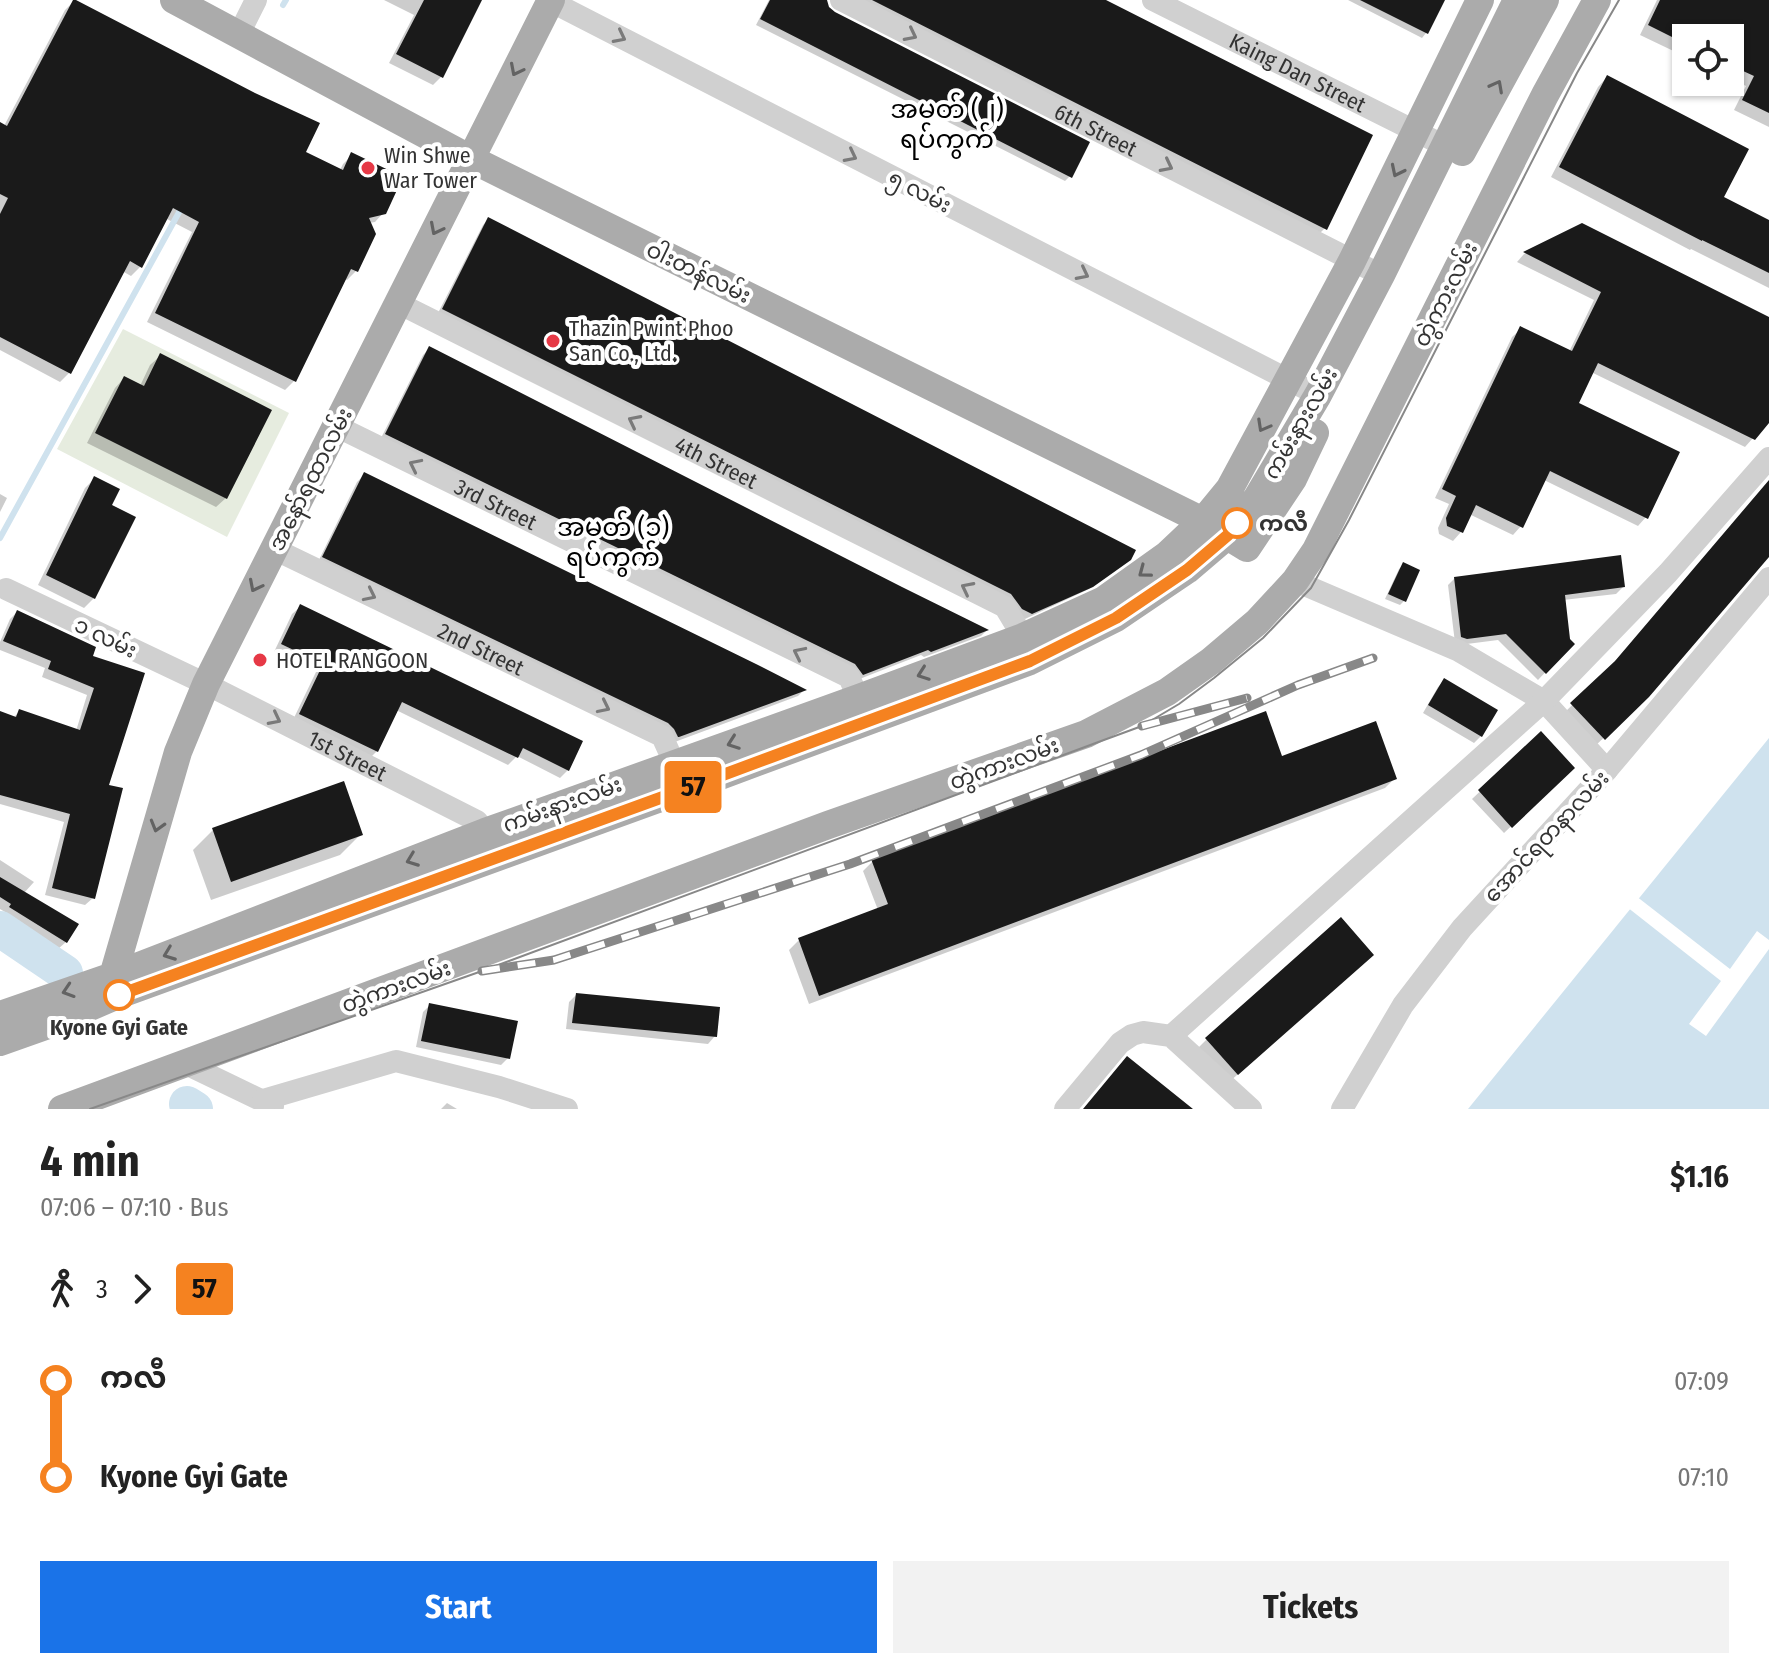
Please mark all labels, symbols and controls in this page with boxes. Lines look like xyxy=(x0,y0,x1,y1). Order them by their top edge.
map controls xyxy=(1672,24,1744,96)
button: locate xyxy=(1672,24,1744,96)
one-way arrow xyxy=(902,26,917,41)
one-way arrow xyxy=(612,27,626,43)
street label: Kaing Dan Street xyxy=(1225,27,1371,119)
one-way arrow xyxy=(510,61,526,76)
one-way arrow xyxy=(1488,80,1503,94)
district label: အမှတ် (၂) ရပ်ကွက် xyxy=(890,92,1004,160)
street label: 6th Street xyxy=(1050,98,1142,163)
place label: Win Shwe War Tower xyxy=(384,142,477,194)
one-way arrow xyxy=(843,146,858,161)
one-way arrow xyxy=(1159,157,1174,172)
marker: Win Shwe War Tower xyxy=(359,159,377,177)
street label: ၅ လမ်း xyxy=(882,162,957,222)
one-way arrow xyxy=(1391,162,1406,177)
one-way arrow xyxy=(430,220,445,235)
street label: ဝါးတန်လမ်း xyxy=(640,234,756,313)
street label: တွဲကားလမ်း xyxy=(1406,236,1486,353)
one-way arrow xyxy=(1074,265,1089,280)
place label: Thazin Pwint Phoo San Co., Ltd. xyxy=(569,315,734,367)
marker: Thazin Pwint Phoo San Co., Ltd. xyxy=(544,332,562,350)
street label: ကမ်းနားလမ်း xyxy=(1256,362,1347,486)
street label: အနော်ရထာလမ်း xyxy=(261,402,362,557)
one-way arrow xyxy=(627,416,642,431)
one-way arrow xyxy=(1258,418,1273,432)
street label: 4th Street xyxy=(670,431,763,495)
one-way arrow xyxy=(409,459,423,475)
street label: 3rd Street xyxy=(450,473,542,537)
marker: ကလီ xyxy=(1222,508,1252,538)
district label: အမှတ် (၁) ရပ်ကွက် xyxy=(557,510,669,578)
place label: ကလီ xyxy=(1259,510,1308,537)
one-way arrow xyxy=(1138,563,1153,577)
one-way arrow xyxy=(250,577,265,592)
one-way arrow xyxy=(960,582,975,598)
one-way arrow xyxy=(361,585,376,601)
street label: ၁ လမ်း xyxy=(70,609,142,664)
street label: 2nd Street xyxy=(433,617,529,682)
place label: HOTEL RANGOON xyxy=(276,647,428,674)
one-way arrow xyxy=(793,647,808,663)
marker: HOTEL RANGOON xyxy=(251,651,269,669)
one-way arrow xyxy=(917,664,931,681)
one-way arrow xyxy=(596,698,610,714)
one-way arrow xyxy=(267,710,282,725)
street label: 1st Street xyxy=(303,725,392,787)
street label: တွဲကားလမ်း xyxy=(945,729,1064,799)
one-way arrow xyxy=(727,733,741,750)
line badge: 57 xyxy=(657,761,729,813)
street label: အောင်ရတနာလမ်း xyxy=(1477,763,1618,911)
street label: ကမ်းနားလမ်း xyxy=(498,769,627,842)
text: 57 xyxy=(680,770,706,803)
one-way arrow xyxy=(150,818,166,832)
one-way arrow xyxy=(406,850,420,867)
one-way arrow xyxy=(163,944,177,961)
street label: တွဲကားလမ်း xyxy=(337,952,456,1022)
marker: Kyone Gyi Gate xyxy=(104,980,134,1010)
one-way arrow xyxy=(61,982,75,998)
place label: Kyone Gyi Gate xyxy=(50,1014,188,1041)
text: 4 min xyxy=(40,1135,140,1188)
text: $1.16 xyxy=(1670,1159,1729,1195)
text: 07:06 – 07:10 · Bus xyxy=(40,1192,229,1223)
icon: walk xyxy=(40,1267,84,1311)
icon: forward xyxy=(120,1267,164,1311)
text: 57 xyxy=(192,1272,217,1305)
text: 3 xyxy=(96,1274,108,1305)
text: ကလီ xyxy=(100,1360,167,1396)
text: 07:09 xyxy=(1674,1366,1729,1397)
text: Kyone Gyi Gate xyxy=(100,1459,288,1495)
text: 07:10 xyxy=(1677,1462,1729,1493)
button: Start xyxy=(40,1561,877,1653)
button: Tickets xyxy=(893,1561,1729,1653)

